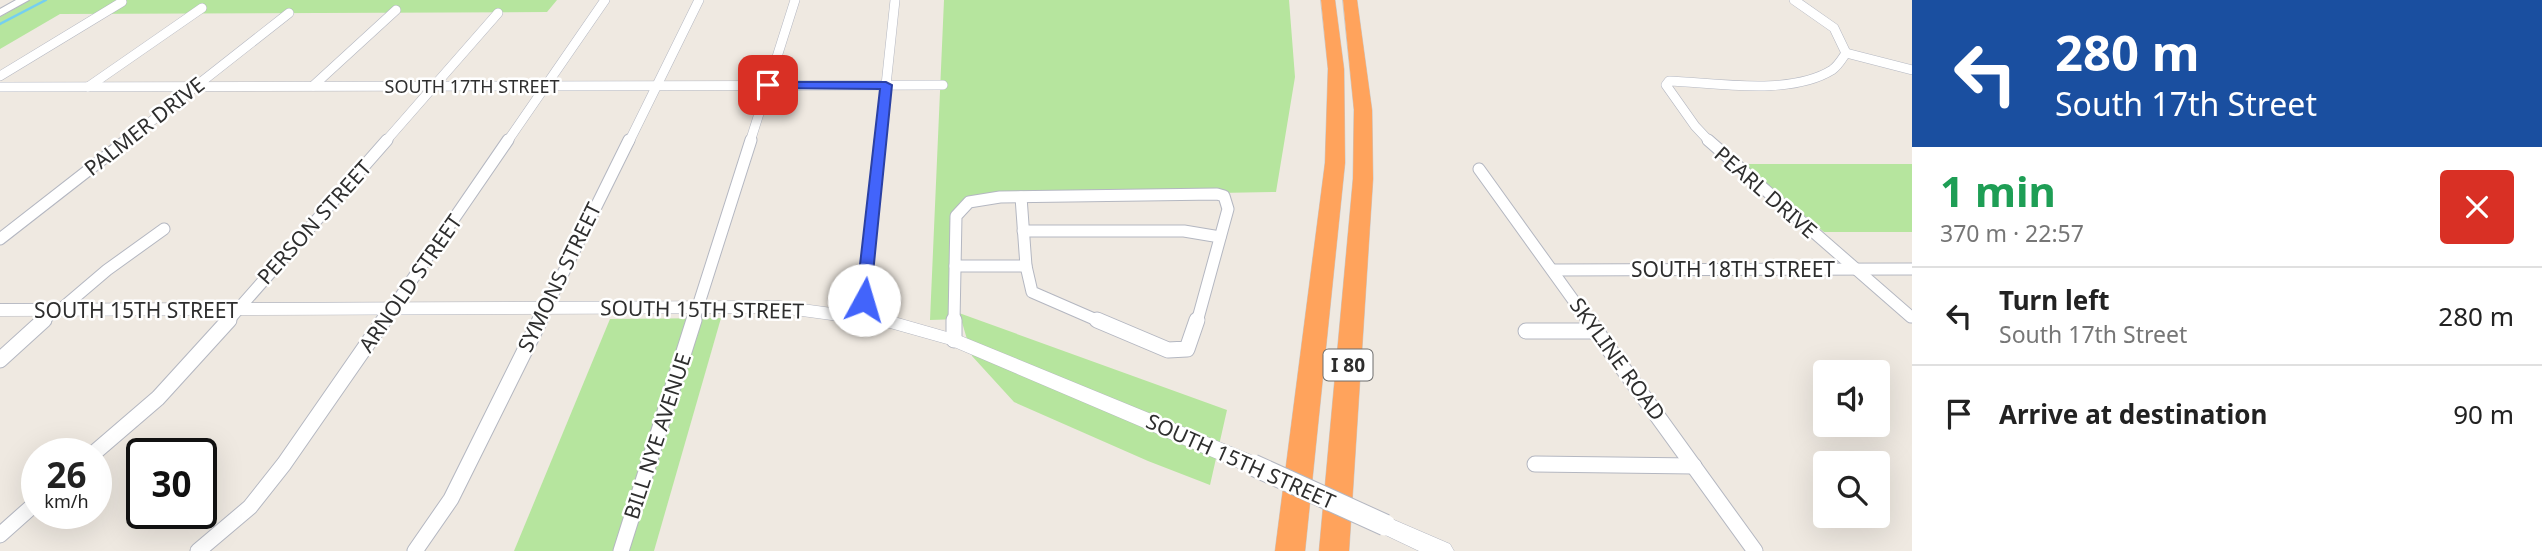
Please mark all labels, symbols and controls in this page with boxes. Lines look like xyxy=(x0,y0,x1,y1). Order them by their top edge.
text: 280 m xyxy=(2055,19,2200,85)
icon: left xyxy=(1940,28,2031,119)
pin xyxy=(738,55,798,115)
icon: arrive xyxy=(749,66,787,104)
street label: PALMER DRIVE xyxy=(78,70,210,182)
street label: SOUTH 17TH STREET xyxy=(385,74,559,98)
text: South 17th Street xyxy=(2055,82,2317,125)
street label: PEARL DRIVE xyxy=(1709,140,1823,244)
street label: PERSON STREET xyxy=(251,154,378,290)
text: 1 min xyxy=(1940,162,2056,219)
button: close xyxy=(2440,170,2514,244)
street label: SYMONS STREET xyxy=(511,197,607,356)
street label: ARNOLD STREET xyxy=(352,208,468,357)
text: 370 m · 22:57 xyxy=(1940,217,2084,249)
street label: SOUTH 18TH STREET xyxy=(1631,255,1835,283)
position arrow xyxy=(827,263,901,337)
text: Turn left xyxy=(1999,282,2110,318)
street label: SKYLINE ROAD xyxy=(1564,292,1672,426)
street label: SOUTH 15TH STREET xyxy=(600,293,805,325)
street label: SOUTH 15TH STREET xyxy=(34,296,238,324)
icon: left xyxy=(1940,297,1978,335)
text: 280 m xyxy=(2438,298,2514,334)
text: South 17th Street xyxy=(1999,318,2187,350)
street label: BILL NYE AVENUE xyxy=(617,349,697,523)
road number: I 80 xyxy=(1324,350,1372,380)
map controls xyxy=(1813,360,1890,528)
button: sound xyxy=(1813,360,1890,437)
icon: arrive xyxy=(1940,395,1978,433)
text: Arrive at destination xyxy=(1999,396,2268,432)
text: 90 m xyxy=(2453,396,2514,432)
street label: SOUTH 15TH STREET xyxy=(1142,407,1340,515)
speed limit sign: 30 xyxy=(126,438,217,529)
text: 26 xyxy=(46,451,87,498)
button: search xyxy=(1813,451,1890,528)
text: km/h xyxy=(44,489,89,513)

